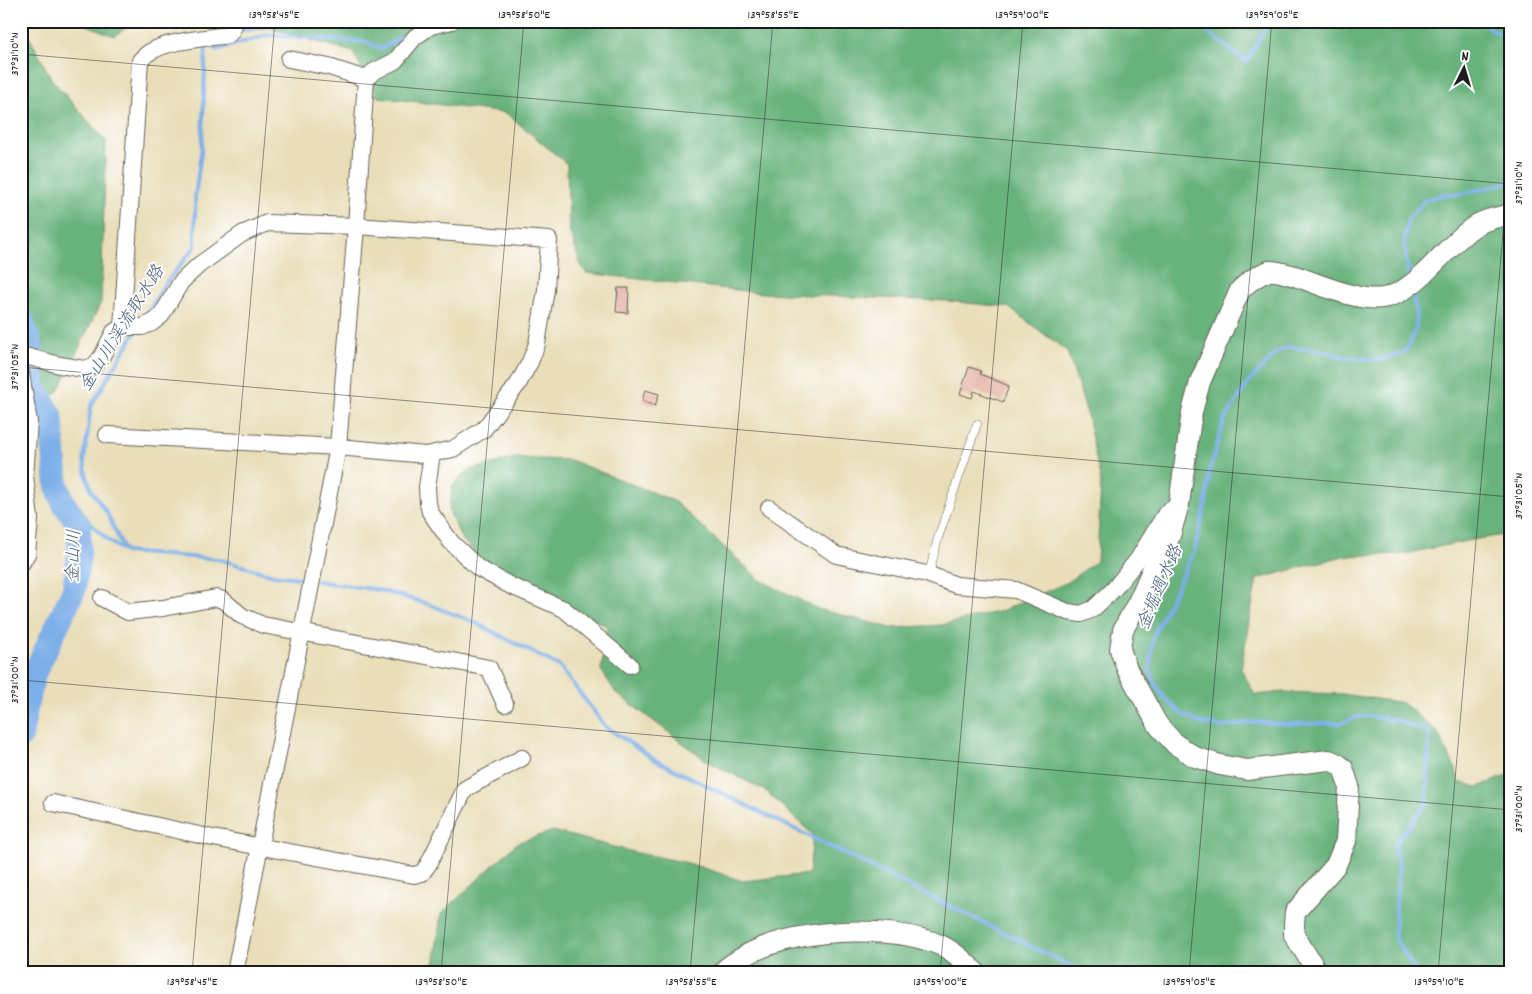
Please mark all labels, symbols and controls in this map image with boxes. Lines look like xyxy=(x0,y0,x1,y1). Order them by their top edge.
text: 139°58'45"E xyxy=(249,7,300,24)
text: 139°58'50"E xyxy=(498,7,550,24)
text: 139°58'55"E xyxy=(748,7,799,24)
text: 139°59'00"E xyxy=(995,7,1049,24)
text: 139°59'05"E xyxy=(1246,7,1299,24)
text: 37°31'10"N xyxy=(7,32,24,76)
north arrow xyxy=(1440,42,1490,92)
text: N xyxy=(1461,47,1469,67)
text: 37°31'10"N xyxy=(1511,161,1528,205)
water label: 金山川渓流取水路 xyxy=(74,260,172,397)
text: 37°31'05"N xyxy=(7,344,24,390)
text: 37°31'05"N xyxy=(1511,473,1528,519)
water label: 金山川 xyxy=(62,529,88,583)
water label: 金堀週水路 xyxy=(1132,541,1190,634)
text: 37°31'00"N xyxy=(7,656,24,704)
text: 37°31'00"N xyxy=(1511,785,1528,833)
text: 139°58'45"E xyxy=(167,974,218,991)
text: 139°58'50"E xyxy=(415,974,467,991)
text: 139°58'55"E xyxy=(666,974,717,991)
text: 139°59'00"E xyxy=(913,974,967,991)
text: 139°59'05"E xyxy=(1163,974,1216,991)
text: 139°59'10"E xyxy=(1414,974,1464,991)

